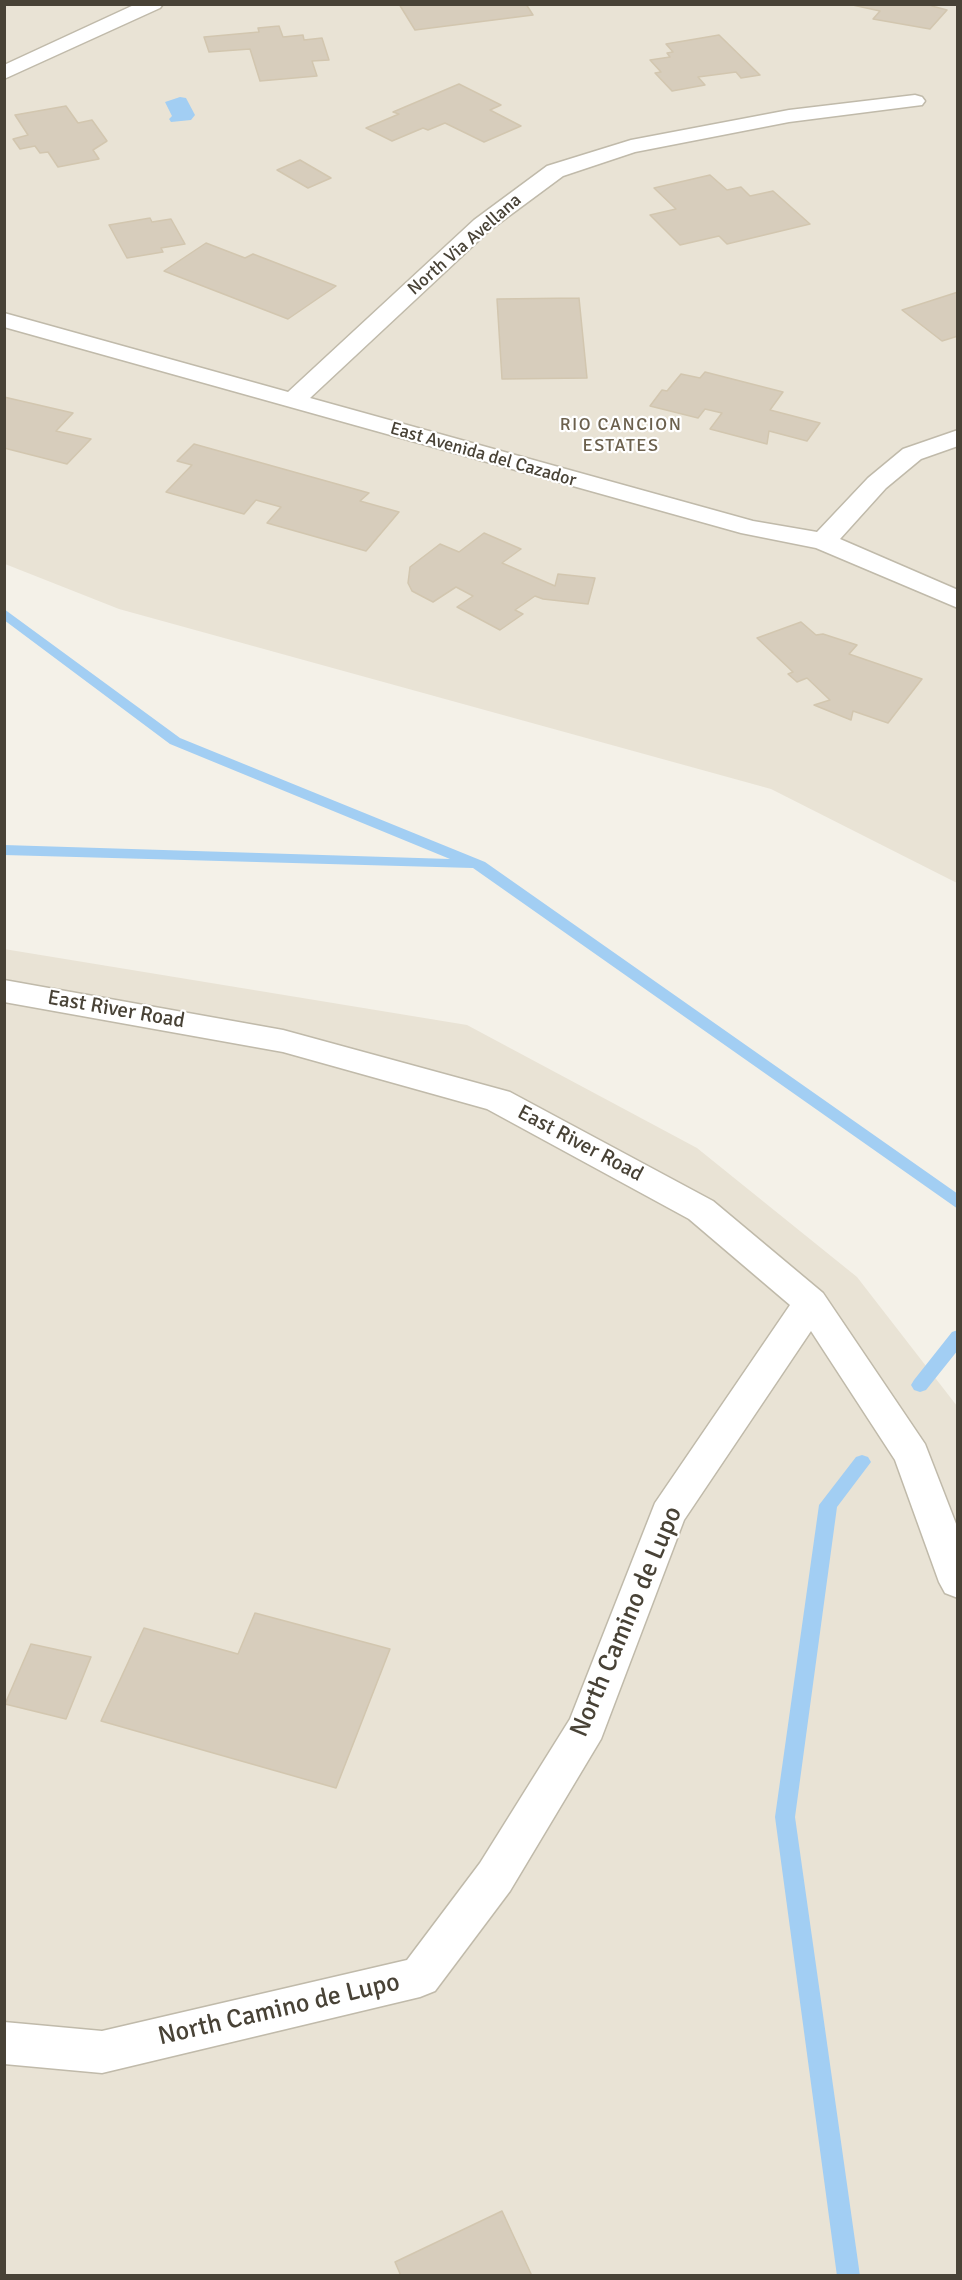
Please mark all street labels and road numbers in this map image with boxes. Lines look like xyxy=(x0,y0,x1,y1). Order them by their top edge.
street label: North Via Avellana xyxy=(404,190,526,300)
street label: East Avenida del Cazador xyxy=(387,418,579,492)
street label: East River Road xyxy=(46,986,186,1034)
street label: East River Road xyxy=(513,1100,647,1188)
street label: North Camino de Lupo xyxy=(564,1502,690,1742)
street label: North Camino de Lupo xyxy=(155,1967,403,2053)

